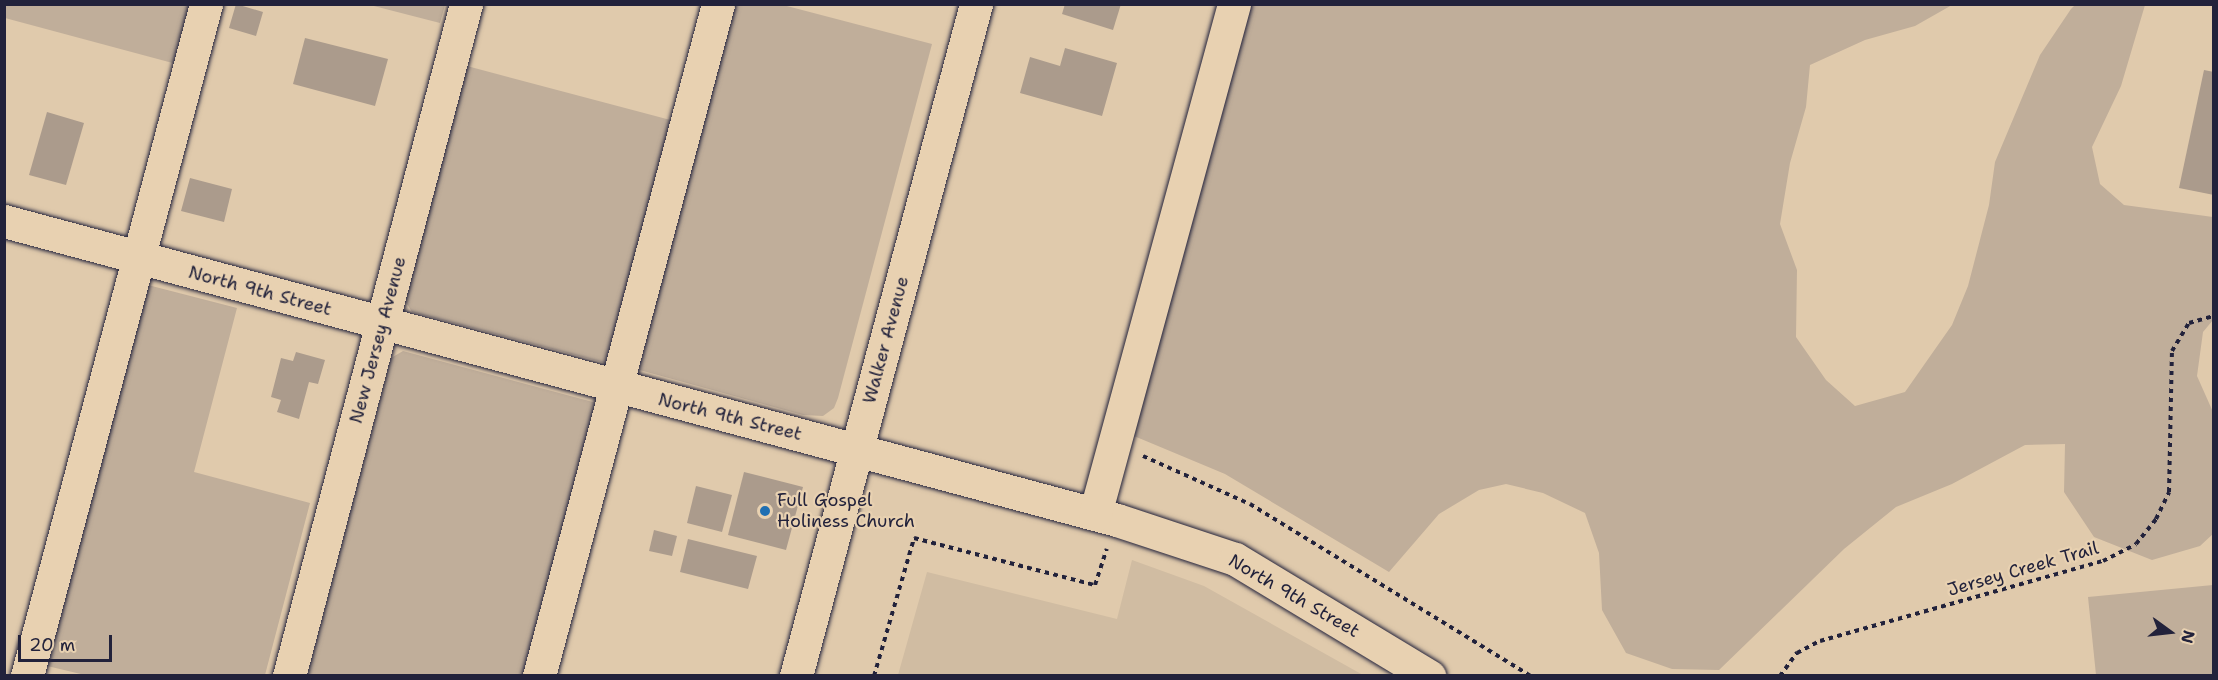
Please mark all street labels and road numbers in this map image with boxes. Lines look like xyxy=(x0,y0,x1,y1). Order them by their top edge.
street label: New Jersey Avenue xyxy=(345,254,411,426)
street label: North 9th Street xyxy=(186,261,334,321)
street label: Walker Avenue xyxy=(859,274,913,406)
street label: North 9th Street xyxy=(656,389,804,445)
street label: Jersey Creek Trail xyxy=(1945,537,2101,601)
street label: North 9th Street xyxy=(1225,550,1363,642)

